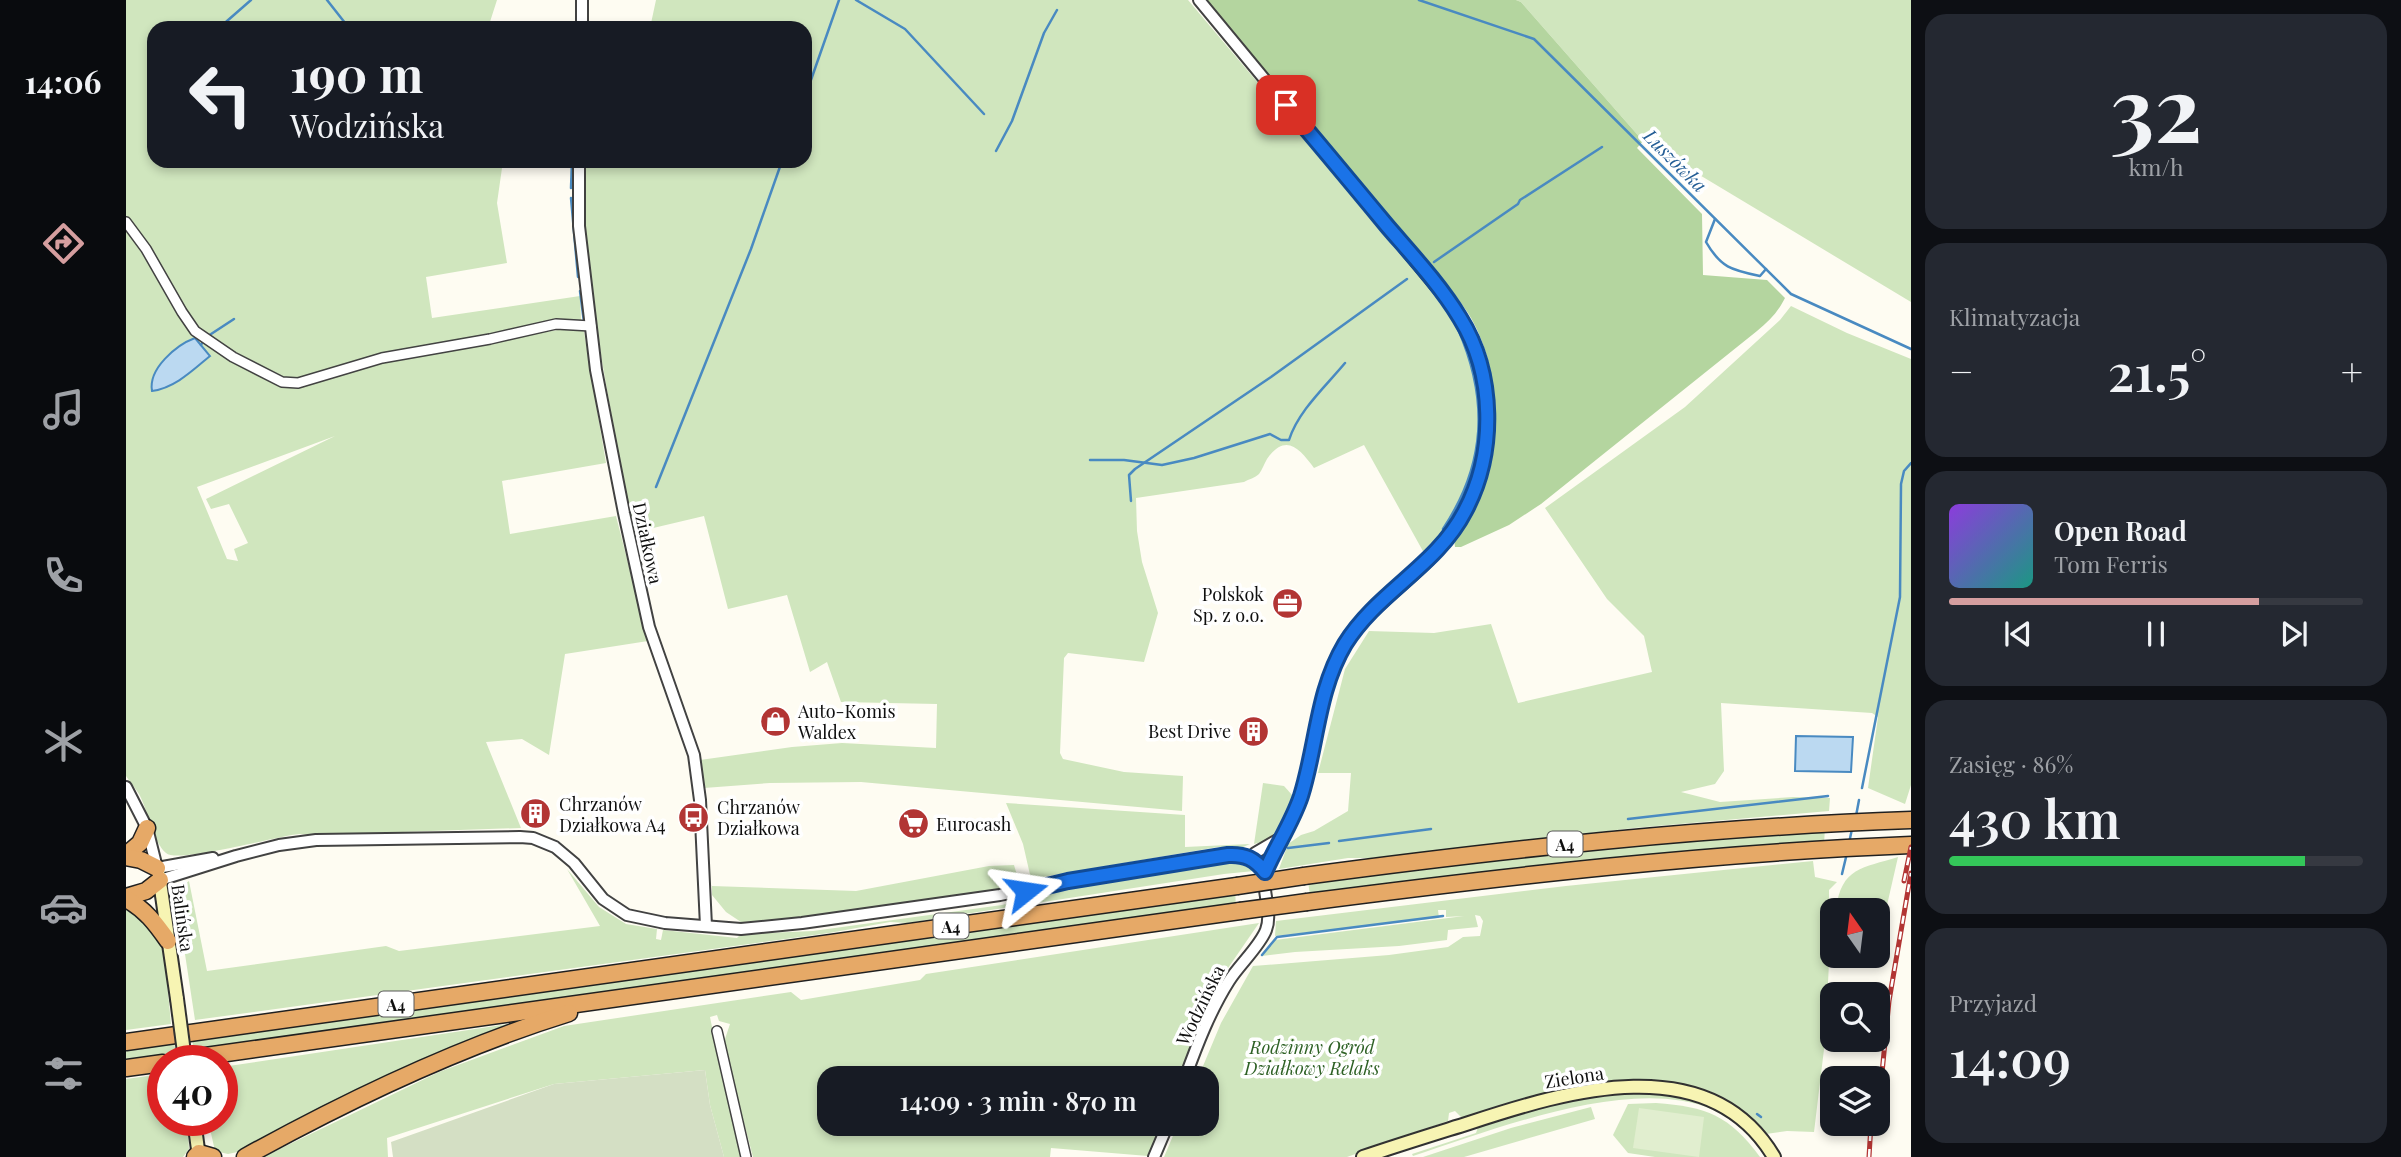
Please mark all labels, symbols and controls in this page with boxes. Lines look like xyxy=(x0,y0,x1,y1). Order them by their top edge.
text: 190 m xyxy=(290,40,423,105)
text: 32 xyxy=(2110,45,2202,166)
icon: left xyxy=(175,49,266,140)
text: 14:06 xyxy=(24,59,102,102)
pin xyxy=(1256,75,1316,135)
icon: arrive xyxy=(1267,86,1305,124)
text: Wodzińska xyxy=(290,103,444,146)
water label: Luszówka xyxy=(1638,122,1713,197)
text: km/h xyxy=(2128,151,2184,182)
icon: directions xyxy=(39,219,88,268)
text: Klimatyzacja xyxy=(1949,301,2080,332)
text: 21.5° xyxy=(2108,336,2207,405)
text: − xyxy=(1949,345,1974,396)
text: + xyxy=(2341,345,2363,396)
icon: music xyxy=(39,385,88,434)
street label: Działkowa xyxy=(628,500,668,586)
text: Open Road xyxy=(2054,513,2187,548)
text: Tom Ferris xyxy=(2054,548,2168,579)
icon: phone xyxy=(39,551,88,600)
place label: Polskok Sp. z o.o. xyxy=(1193,582,1264,627)
office icon: Polskok Sp. z o.o. xyxy=(1270,587,1304,621)
icon: previous xyxy=(1999,615,2037,653)
icon: pause xyxy=(2137,615,2175,653)
icon: next xyxy=(2275,615,2313,653)
place label: Auto-Komis Waldex xyxy=(797,699,895,744)
shop icon: Auto-Komis Waldex xyxy=(758,704,792,738)
building icon: Best Drive xyxy=(1237,714,1271,748)
icon: climate xyxy=(39,717,88,766)
place label: Best Drive xyxy=(1148,719,1231,743)
text: Zasięg · 86% xyxy=(1949,748,2073,779)
text: 430 km xyxy=(1949,783,2120,852)
place label: Chrzanów Działkowa A4 xyxy=(559,792,666,837)
place label: Chrzanów Działkowa xyxy=(717,795,800,840)
building icon: Chrzanów Działkowa A4 xyxy=(519,797,553,831)
bus stop icon: Chrzanów Działkowa xyxy=(677,800,711,834)
supermarket icon: Eurocash xyxy=(896,807,930,841)
place label: Eurocash xyxy=(936,812,1012,836)
road number: A4 xyxy=(1548,832,1582,856)
position arrow xyxy=(989,854,1063,928)
icon: car xyxy=(39,883,88,932)
street label: Balińska xyxy=(166,883,200,953)
north arrow xyxy=(1820,898,1890,968)
map controls xyxy=(1820,898,1890,1136)
road number: A4 xyxy=(934,914,968,938)
street label: Wodzińska xyxy=(1170,961,1230,1050)
button: search xyxy=(1820,982,1890,1052)
text: Przyjazd xyxy=(1949,987,2037,1018)
road number: A4 xyxy=(378,992,414,1016)
text: 14:09 xyxy=(1949,1022,2071,1091)
park label: Rodzinny Ogród Działkowy Relaks xyxy=(1243,1035,1380,1080)
speed limit sign: 40 xyxy=(147,1045,238,1136)
icon: filters xyxy=(39,1049,88,1098)
street label: Zielona xyxy=(1543,1060,1605,1094)
button: layers xyxy=(1820,1066,1890,1136)
text: 14:09 · 3 min · 870 m xyxy=(899,1083,1137,1118)

